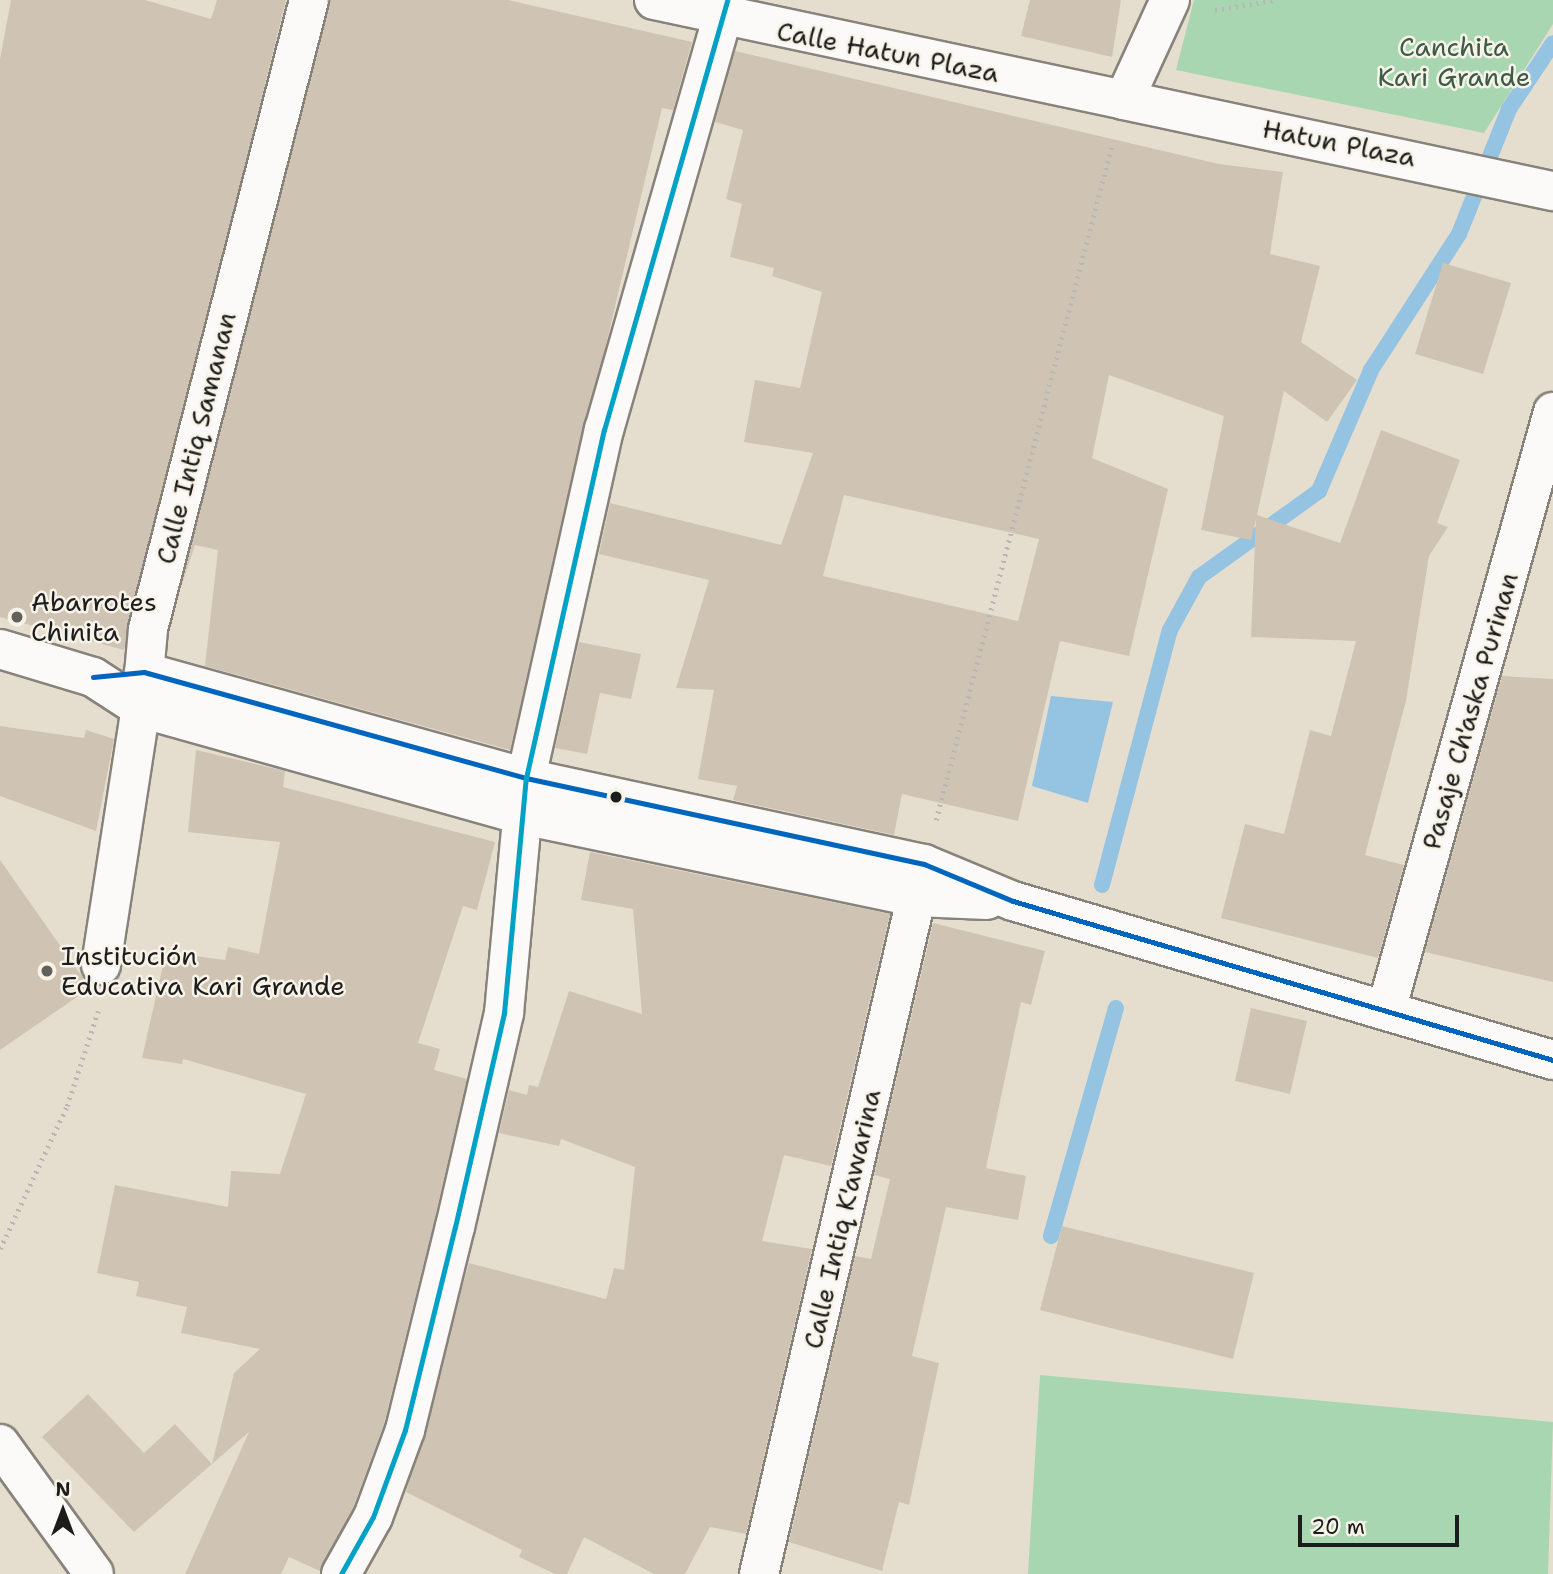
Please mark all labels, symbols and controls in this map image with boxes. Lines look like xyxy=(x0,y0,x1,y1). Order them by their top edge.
street label: Calle Hatun Plaza xyxy=(774,15,1002,89)
park label: Canchita Kari Grande xyxy=(1378,31,1530,92)
street label: Hatun Plaza xyxy=(1260,113,1418,173)
street label: Calle Intiq Samanan xyxy=(150,309,242,567)
street label: Pasaje Ch'aska Purinan xyxy=(1416,569,1524,853)
place label: Abarrotes Chinita xyxy=(31,586,157,648)
marker: Abarrotes Chinita xyxy=(9,609,25,625)
unlabelled marker xyxy=(609,790,623,804)
place label: Institución Educativa Kari Grande xyxy=(61,940,345,1002)
marker: Institución Educativa Kari Grande xyxy=(39,963,55,979)
street label: Calle Intiq K'awarina xyxy=(797,1086,887,1352)
north arrow xyxy=(28,1476,98,1546)
text: N xyxy=(55,1477,71,1502)
scale bar xyxy=(1301,1500,1462,1544)
text: 20 m xyxy=(1311,1513,1365,1541)

